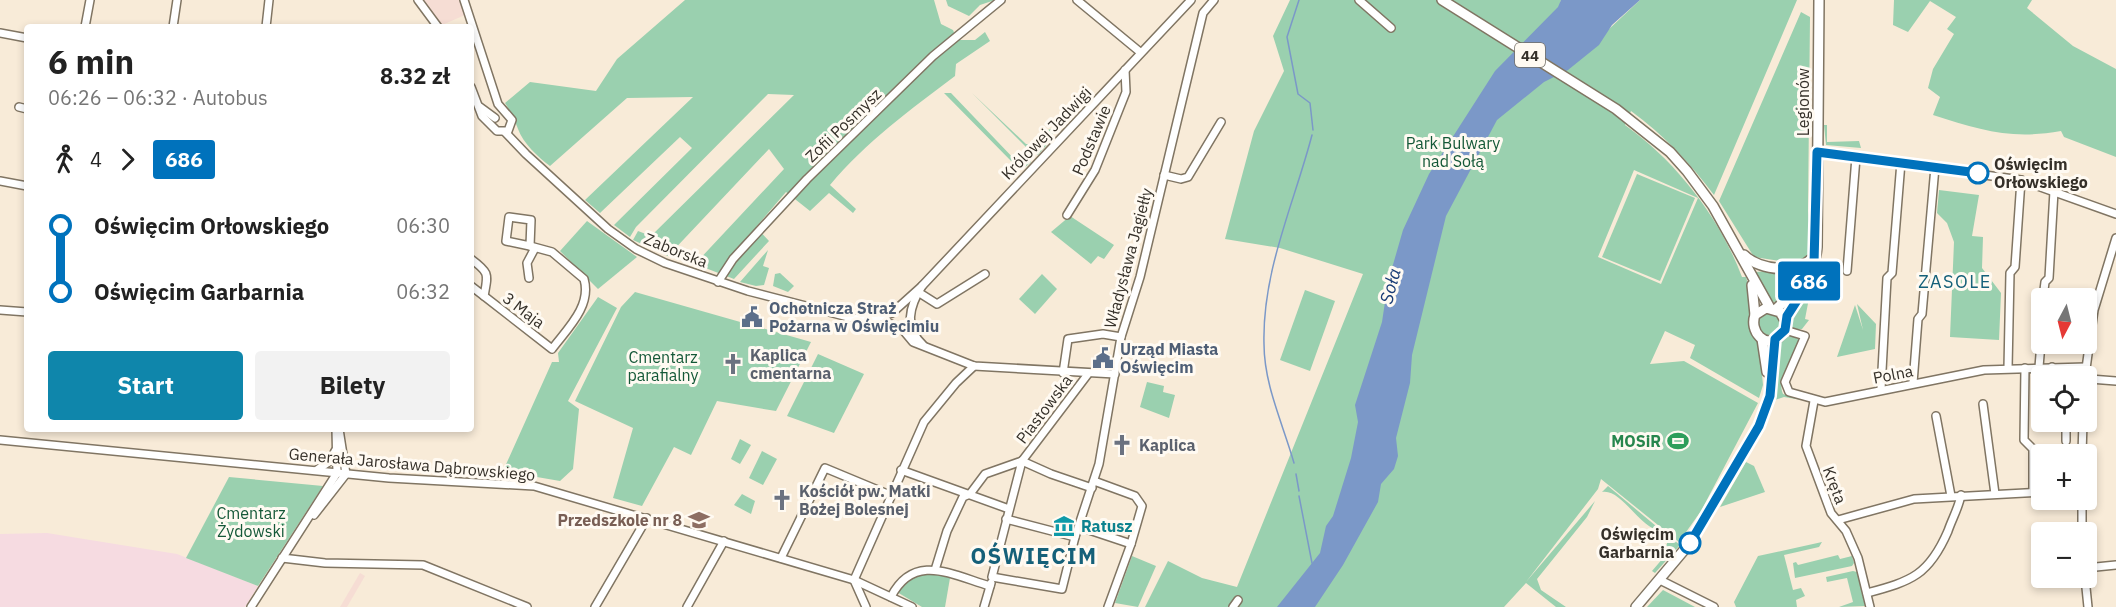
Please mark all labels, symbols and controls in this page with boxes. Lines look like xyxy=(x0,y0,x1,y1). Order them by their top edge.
text: 6 min xyxy=(48,40,134,83)
road number: 44 xyxy=(1515,43,1545,67)
text: 8.32 zł xyxy=(380,61,450,90)
street label: Legionów xyxy=(1793,68,1813,136)
street label: Królowej Jadwigi xyxy=(997,82,1095,184)
text: 06:26 – 06:32 · Autobus xyxy=(48,84,268,111)
street label: Zofii Posmysz xyxy=(801,84,885,166)
street label: Podstawie xyxy=(1067,102,1115,178)
park label: Park Bulwary nad Sołą xyxy=(1406,133,1500,171)
icon: walk xyxy=(48,143,81,176)
icon: forward xyxy=(111,143,144,176)
text: 686 xyxy=(165,145,203,173)
text: 4 xyxy=(90,146,102,173)
place label: Oświęcim Orłowskiego xyxy=(1994,154,2088,192)
marker: Oświęcim Orłowskiego xyxy=(1967,162,1989,184)
street label: Władysława Jagiełły xyxy=(1100,186,1156,330)
text: Oświęcim Orłowskiego xyxy=(94,211,329,240)
text: 06:30 xyxy=(396,212,450,239)
street label: Zaborska xyxy=(641,228,711,272)
line badge: 686 xyxy=(1774,262,1844,300)
water label: Soła xyxy=(1374,266,1406,306)
text: 686 xyxy=(1790,267,1828,295)
district label: ZASOLE xyxy=(1918,270,1992,293)
text: Oświęcim Garbarnia xyxy=(94,277,304,306)
text: 06:32 xyxy=(396,278,450,305)
street label: 3 Maja xyxy=(499,288,549,333)
north arrow xyxy=(2031,288,2097,354)
map controls xyxy=(2031,288,2097,588)
place label: Ochotnicza Straż Pożarna w Oświęcimiu xyxy=(769,298,939,336)
public building icon: Ochotnicza Straż Pożarna w Oświęcimiu xyxy=(740,305,764,329)
place label: Urząd Miasta Oświęcim xyxy=(1120,339,1218,377)
place label: Kaplica cmentarna xyxy=(750,345,831,383)
public building icon: Urząd Miasta Oświęcim xyxy=(1091,346,1115,370)
park label: Cmentarz parafialny xyxy=(627,347,699,385)
button: Start xyxy=(48,351,243,420)
button: Bilety xyxy=(255,351,450,420)
church icon: Kaplica cmentarna xyxy=(721,352,745,376)
street label: Polna xyxy=(1871,360,1915,388)
button: locate xyxy=(2031,366,2097,432)
street label: Piastowska xyxy=(1012,370,1077,447)
sports icon: MOSiR xyxy=(1666,429,1690,453)
place label: MOSiR xyxy=(1611,431,1661,451)
church icon: Kaplica xyxy=(1110,433,1134,457)
place label: Kaplica xyxy=(1139,435,1196,455)
street label: Generała Jarosława Dąbrowskiego xyxy=(288,443,536,485)
button: + xyxy=(2031,444,2097,510)
street label: Kręta xyxy=(1819,463,1851,507)
place label: Kościół pw. Matki Bożej Bolesnej xyxy=(799,481,931,519)
church icon: Kościół pw. Matki Bożej Bolesnej xyxy=(770,488,794,512)
park label: Cmentarz Żydowski xyxy=(216,503,286,541)
school or university icon: Przedszkole nr 8 xyxy=(687,508,711,532)
place label: Przedszkole nr 8 xyxy=(557,510,682,530)
museum icon: Ratusz xyxy=(1052,514,1076,538)
place label: Ratusz xyxy=(1081,516,1133,536)
button: − xyxy=(2031,522,2097,588)
place label: Oświęcim Garbarnia xyxy=(1598,524,1674,562)
marker: Oświęcim Garbarnia xyxy=(1679,532,1701,554)
district label: OŚWIĘCIM xyxy=(970,541,1098,570)

